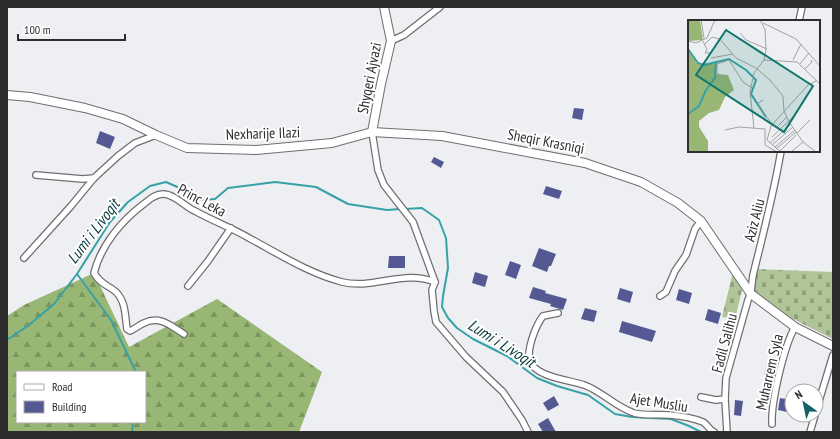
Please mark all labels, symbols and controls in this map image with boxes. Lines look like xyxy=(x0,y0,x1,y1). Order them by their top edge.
scale bar xyxy=(18,16,125,42)
inset map xyxy=(688,20,820,152)
text: 100 m xyxy=(24,22,51,37)
street label: Shyqeri Ajvazi xyxy=(353,41,385,115)
street label: Nexharije Ilazi xyxy=(225,122,301,144)
street label: Sheqir Krasniqi xyxy=(506,124,586,158)
street label: Princ Leka xyxy=(175,179,229,221)
water label: Lumi i Livoqit xyxy=(62,194,125,267)
street label: Aziz Aliu xyxy=(739,197,769,243)
street label: Fadil Salihu xyxy=(707,311,741,375)
water label: Lumi i Livoqit xyxy=(465,315,541,372)
street label: Muharrem Syla xyxy=(751,332,787,412)
legend xyxy=(16,371,146,423)
text: Road xyxy=(52,379,72,394)
north arrow xyxy=(784,383,824,423)
text: N xyxy=(792,387,805,402)
street label: Ajet Musliu xyxy=(629,388,689,416)
text: Building xyxy=(52,399,87,414)

